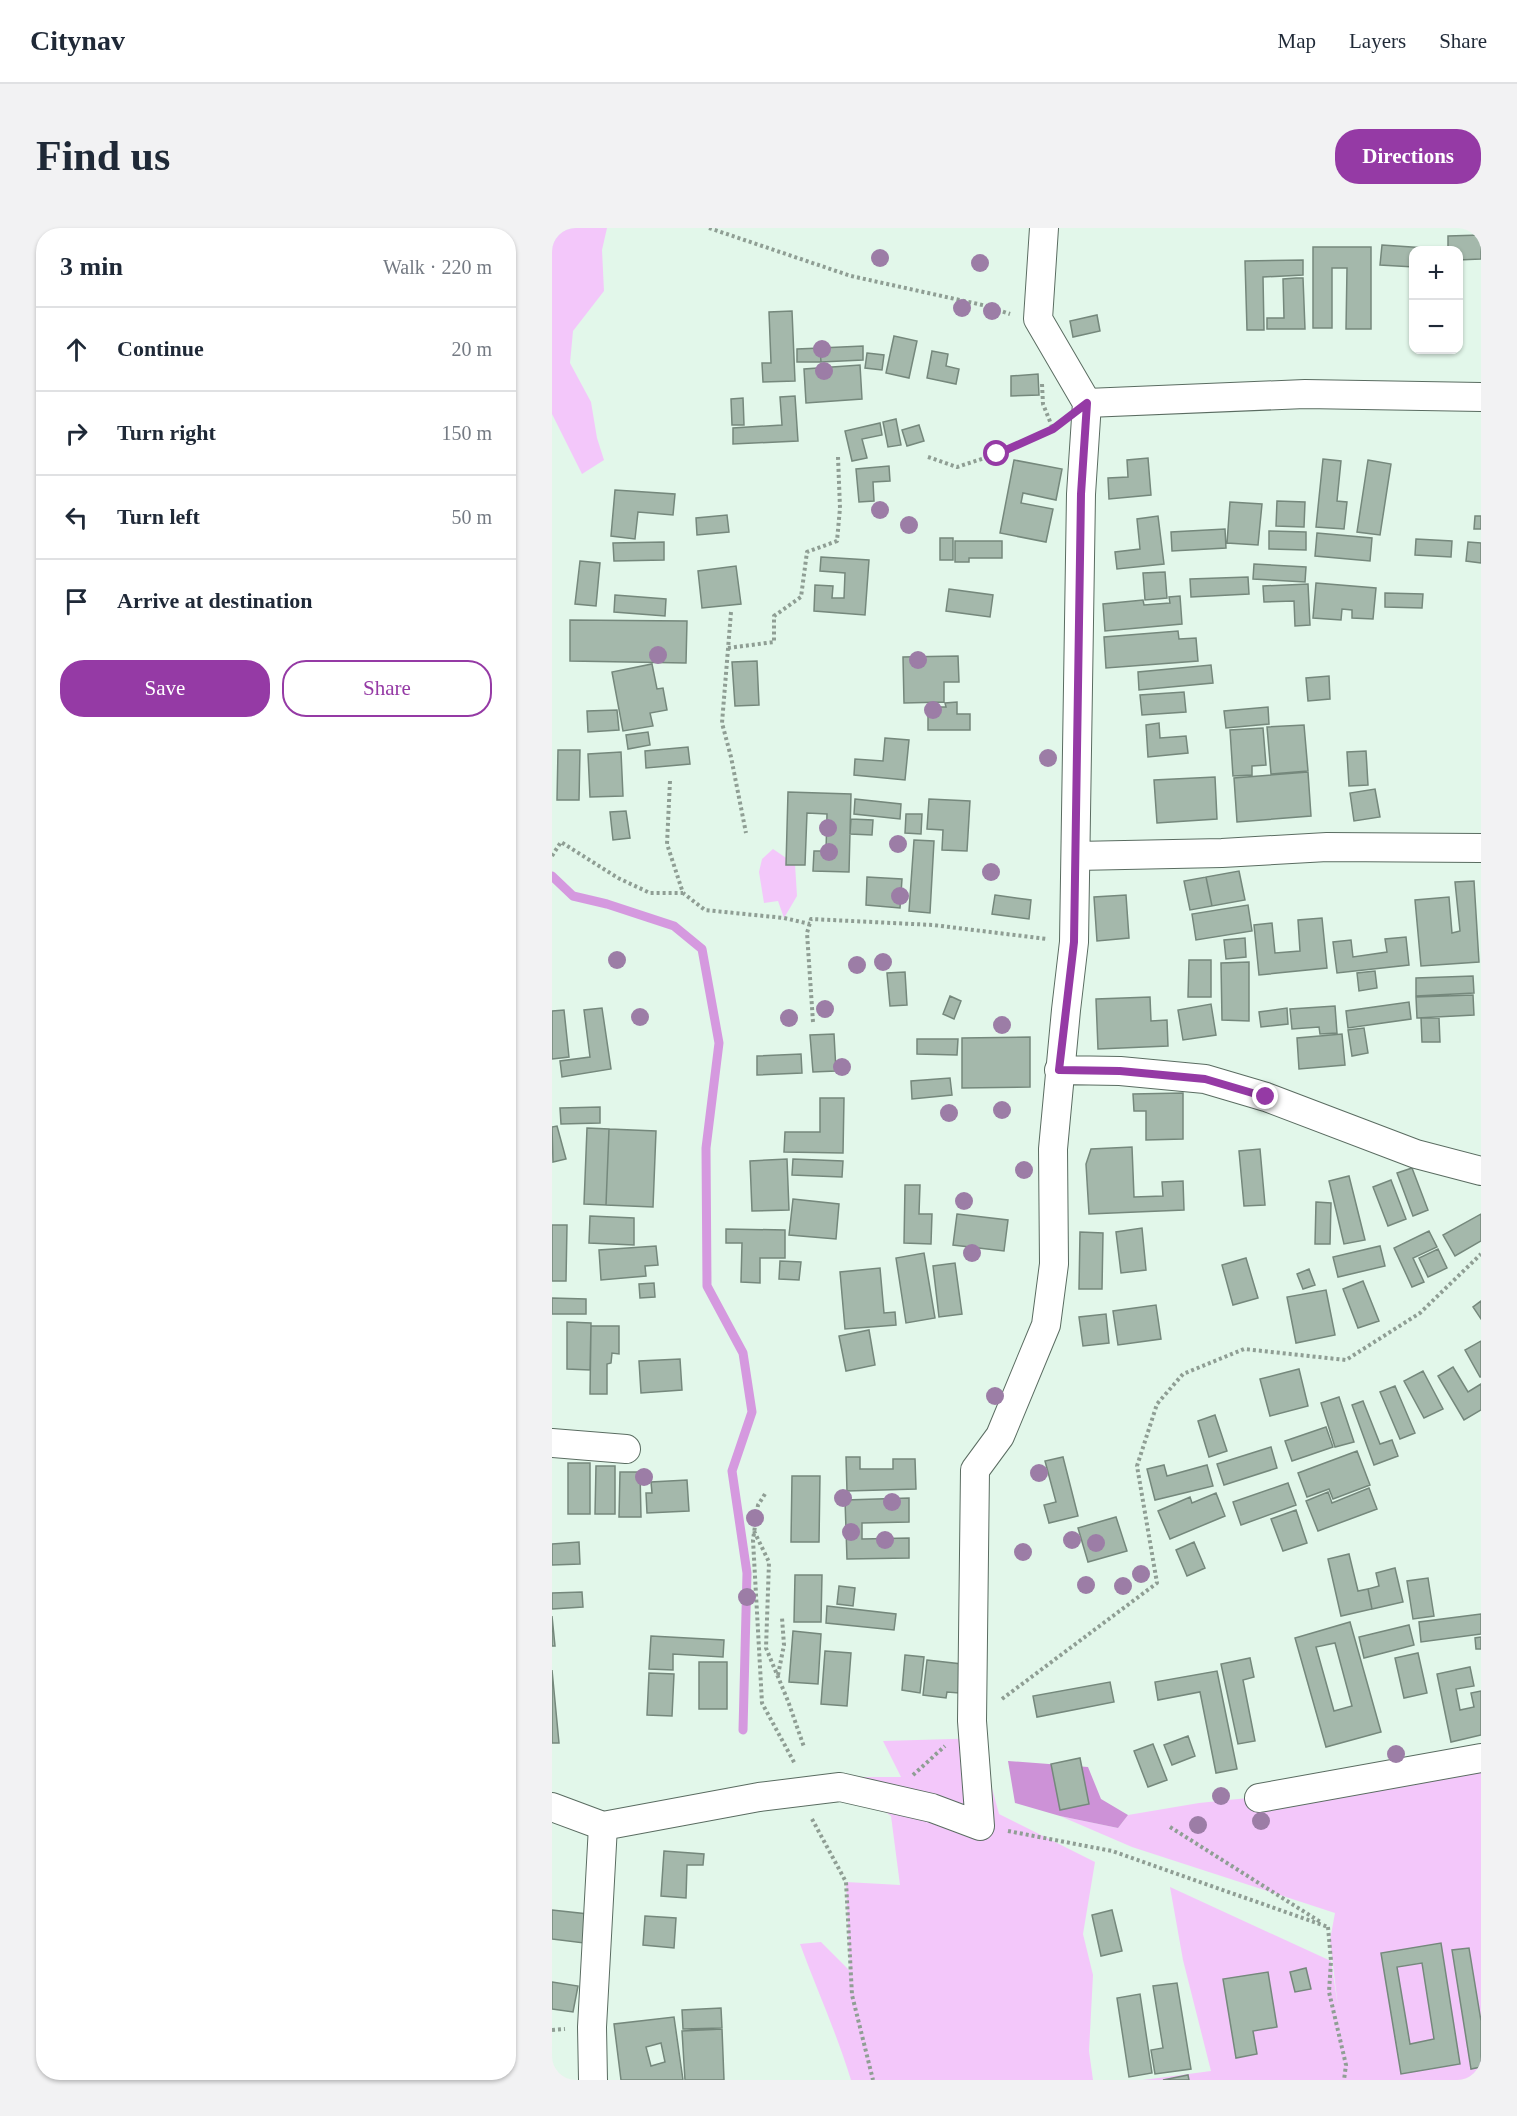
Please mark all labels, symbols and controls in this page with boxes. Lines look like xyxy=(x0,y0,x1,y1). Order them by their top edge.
text: Citynav xyxy=(30,25,125,56)
text: Map xyxy=(1278,29,1316,53)
text: Layers xyxy=(1349,29,1406,53)
text: Share xyxy=(1439,29,1487,53)
button: Directions xyxy=(1335,129,1481,184)
text: Find us xyxy=(36,133,170,179)
map controls xyxy=(1409,246,1463,354)
button: + xyxy=(1409,246,1463,300)
text: 3 min xyxy=(60,252,123,281)
text: Walk · 220 m xyxy=(383,256,492,278)
button: − xyxy=(1409,300,1463,354)
icon: ahead xyxy=(60,333,93,366)
text: Continue xyxy=(117,336,204,361)
text: 20 m xyxy=(451,338,492,360)
icon: right xyxy=(60,417,93,450)
text: Turn right xyxy=(117,420,216,445)
text: 150 m xyxy=(441,422,492,444)
route start xyxy=(983,440,1009,466)
icon: left xyxy=(60,501,93,534)
text: Turn left xyxy=(117,504,200,529)
text: 50 m xyxy=(451,506,492,528)
icon: arrive xyxy=(60,585,93,618)
text: Arrive at destination xyxy=(117,588,313,613)
button: Save xyxy=(60,660,270,717)
button: Share xyxy=(282,660,492,717)
route end xyxy=(1252,1083,1278,1109)

